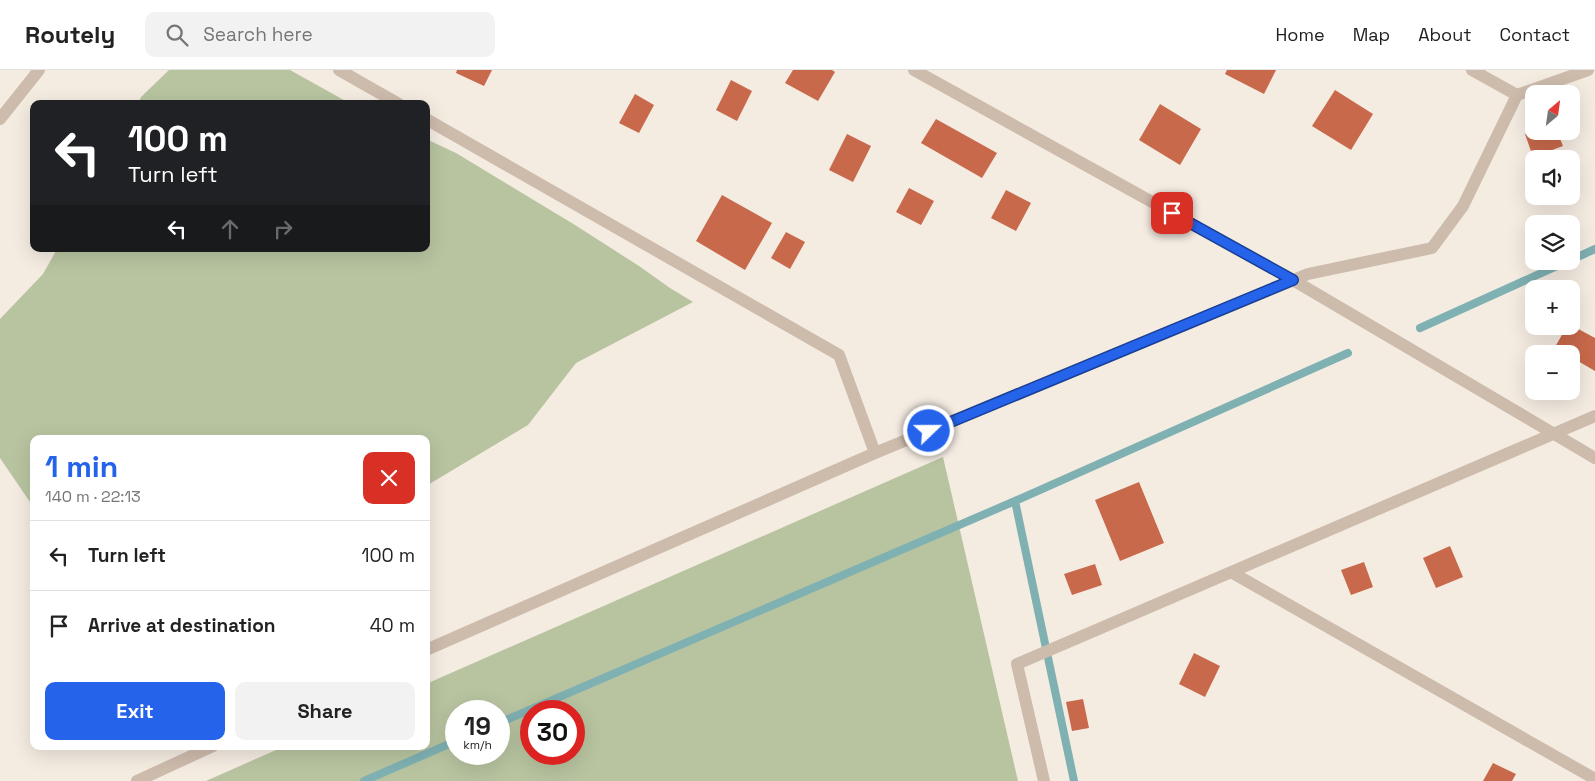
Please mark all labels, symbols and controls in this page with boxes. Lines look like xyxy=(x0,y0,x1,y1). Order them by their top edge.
search box xyxy=(145,12,495,57)
text: Routely xyxy=(25,19,115,50)
icon: search xyxy=(163,21,191,49)
text: Search here xyxy=(203,22,313,47)
text: Home xyxy=(1276,23,1325,46)
text: Map xyxy=(1353,23,1390,46)
text: About xyxy=(1418,23,1472,46)
text: Contact xyxy=(1500,23,1570,46)
north arrow xyxy=(1525,85,1580,140)
map controls xyxy=(1525,85,1580,400)
text: 100 m xyxy=(128,117,228,161)
icon: left xyxy=(45,120,110,185)
button: sound xyxy=(1525,150,1580,205)
text: Turn left xyxy=(128,160,218,188)
pin xyxy=(1151,192,1193,234)
icon: arrive xyxy=(1158,199,1186,227)
icon: left xyxy=(163,215,191,243)
icon: ahead xyxy=(216,215,244,243)
icon: right xyxy=(269,215,297,243)
button: layers xyxy=(1525,215,1580,270)
button: + xyxy=(1525,280,1580,335)
button: − xyxy=(1525,345,1580,400)
position arrow xyxy=(902,404,954,456)
text: 1 min xyxy=(45,447,118,486)
button: close xyxy=(363,452,415,504)
text: 140 m · 22:13 xyxy=(45,486,141,507)
icon: left xyxy=(45,542,73,570)
text: Turn left xyxy=(88,543,166,568)
text: 100 m xyxy=(361,543,415,568)
icon: arrive xyxy=(45,612,73,640)
text: Arrive at destination xyxy=(88,613,276,638)
text: 40 m xyxy=(370,613,415,638)
button: Exit xyxy=(45,682,225,740)
button: Share xyxy=(235,682,415,740)
speed limit sign: 30 xyxy=(520,700,585,765)
text: 19 xyxy=(464,710,491,742)
text: km/h xyxy=(463,737,492,753)

